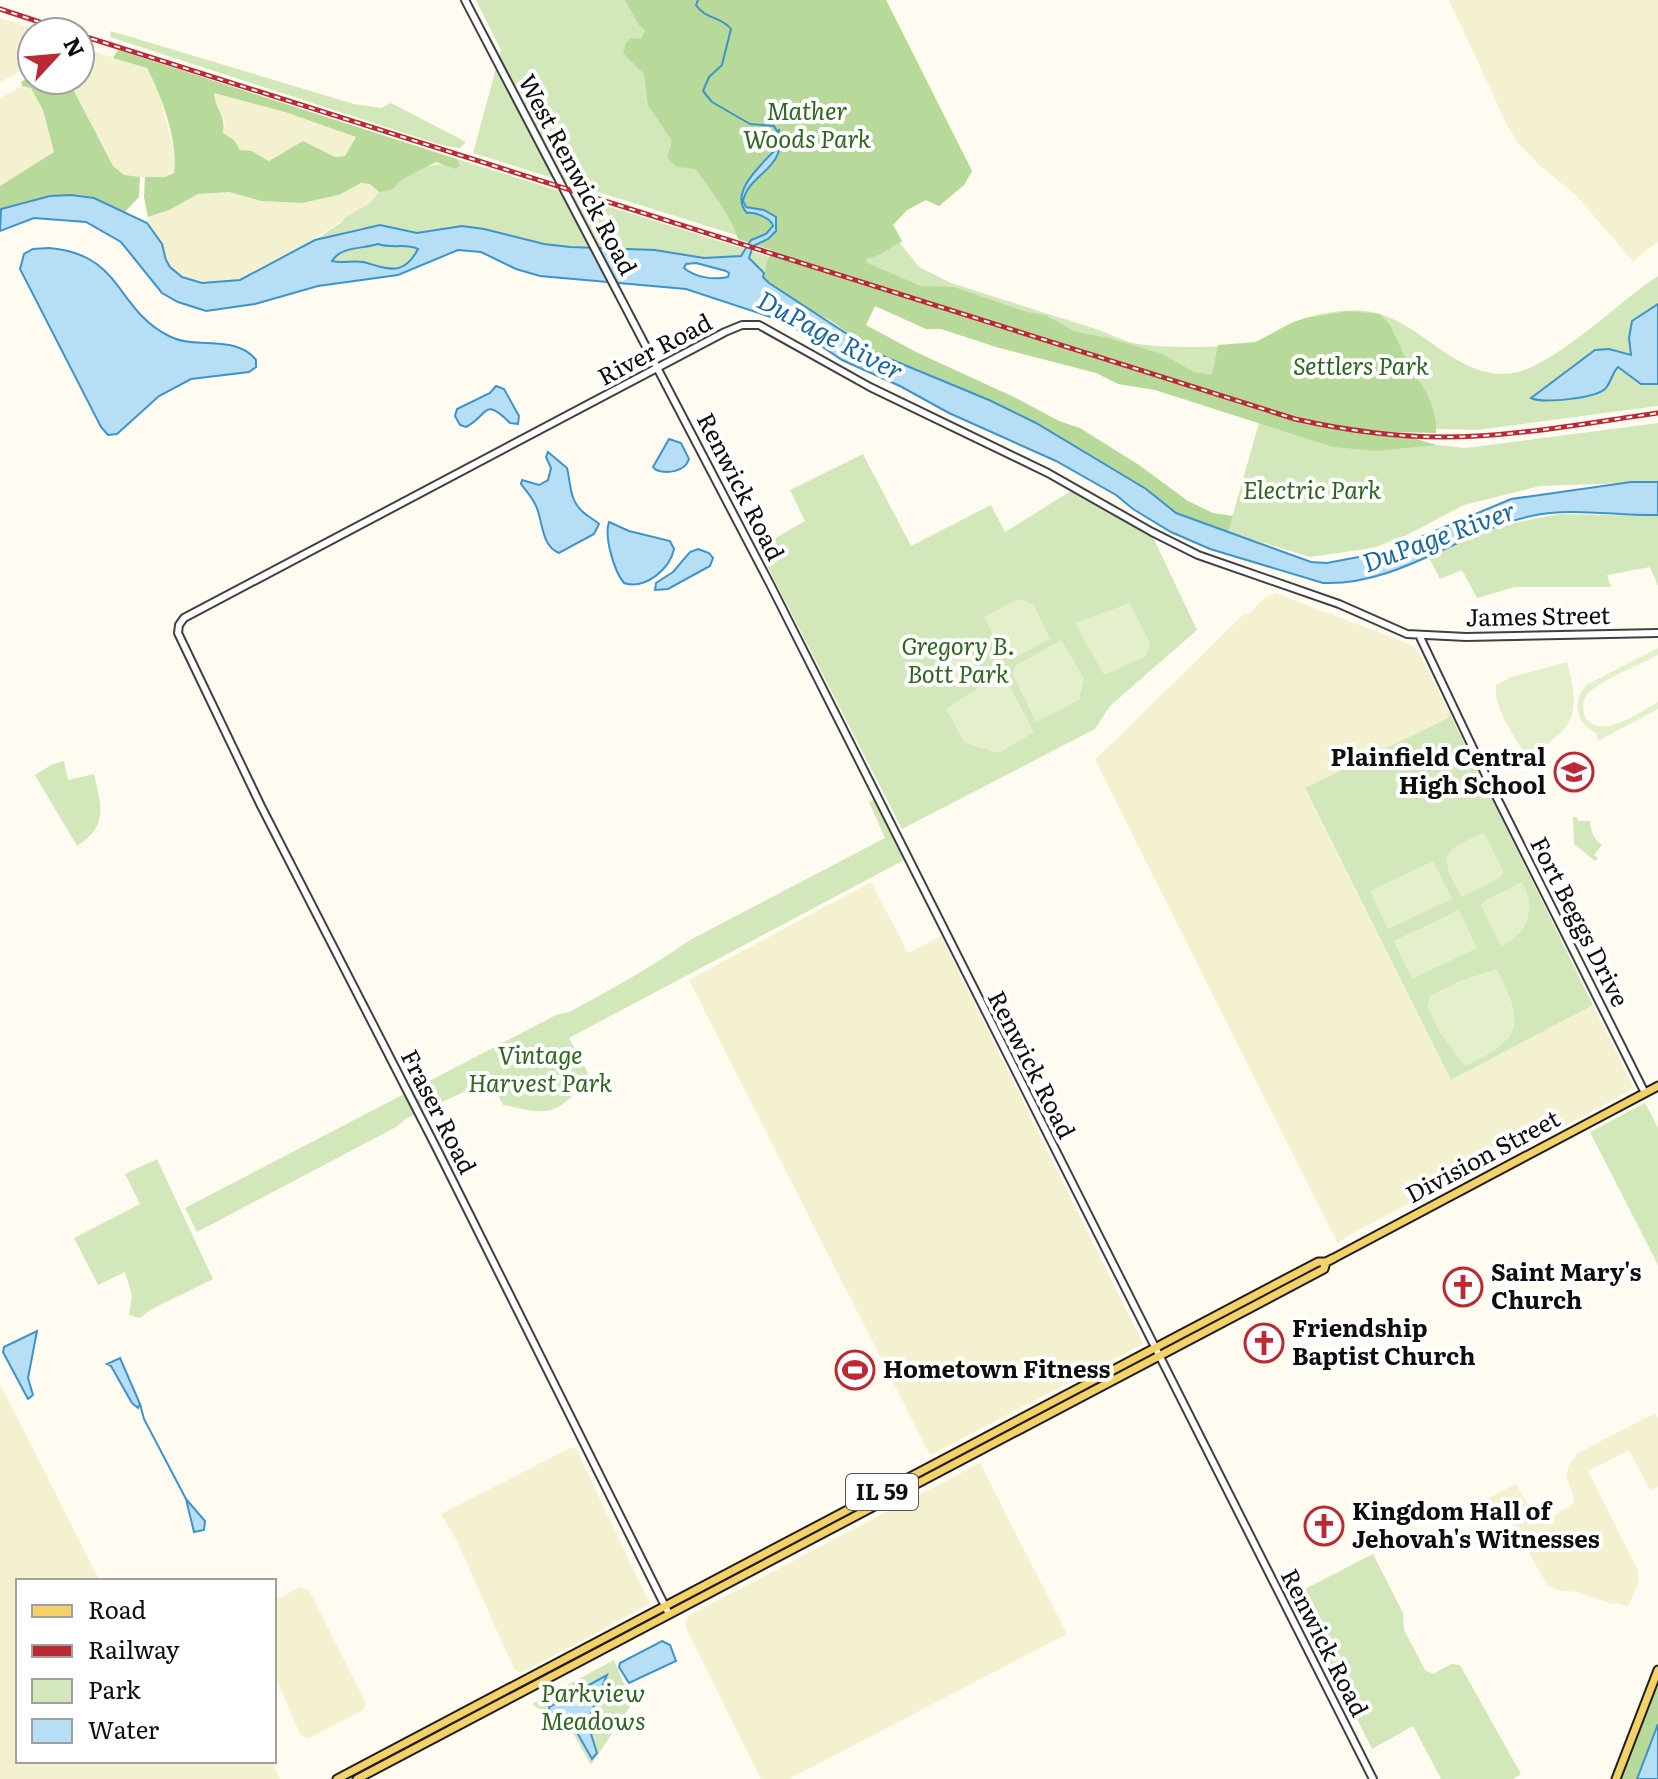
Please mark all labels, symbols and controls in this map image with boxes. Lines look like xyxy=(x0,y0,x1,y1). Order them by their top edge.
north arrow xyxy=(16,16,96,96)
text: N xyxy=(56,31,94,62)
street label: West Renwick Road xyxy=(511,67,647,281)
park label: Mather Woods Park xyxy=(743,92,872,155)
water label: DuPage River xyxy=(751,279,911,389)
street label: River Road xyxy=(590,303,717,393)
park label: Settlers Park xyxy=(1293,347,1430,382)
street label: Renwick Road xyxy=(690,406,795,566)
park label: Electric Park xyxy=(1243,471,1382,506)
water label: DuPage River xyxy=(1356,489,1520,580)
street label: James Street xyxy=(1465,596,1611,633)
park label: Gregory B. Bott Park xyxy=(901,627,1015,690)
place label: Plainfield Central High School xyxy=(1331,738,1546,801)
school or university icon: Plainfield Central High School xyxy=(1553,751,1595,793)
street label: Fort Beggs Drive xyxy=(1523,830,1639,1012)
street label: Renwick Road xyxy=(981,984,1086,1144)
park label: Vintage Harvest Park xyxy=(468,1036,613,1099)
street label: Fraser Road xyxy=(394,1042,487,1180)
street label: Division Street xyxy=(1399,1099,1565,1210)
place label: Saint Mary's Church xyxy=(1491,1253,1642,1316)
church icon: Saint Mary's Church xyxy=(1442,1266,1484,1308)
place label: Friendship Baptist Church xyxy=(1292,1309,1476,1372)
church icon: Friendship Baptist Church xyxy=(1243,1322,1285,1364)
sports icon: Hometown Fitness xyxy=(834,1349,876,1391)
place label: Hometown Fitness xyxy=(883,1350,1110,1385)
road number: IL 59 xyxy=(846,1474,918,1510)
place label: Kingdom Hall of Jehovah's Witnesses xyxy=(1352,1492,1600,1555)
church icon: Kingdom Hall of Jehovah's Witnesses xyxy=(1303,1505,1345,1547)
street label: Renwick Road xyxy=(1274,1562,1379,1722)
legend xyxy=(16,1579,276,1763)
text: Road xyxy=(88,1591,147,1626)
text: Railway xyxy=(88,1631,180,1666)
text: Park xyxy=(88,1671,141,1706)
park label: Parkview Meadows xyxy=(541,1674,645,1737)
text: Water xyxy=(88,1711,160,1746)

